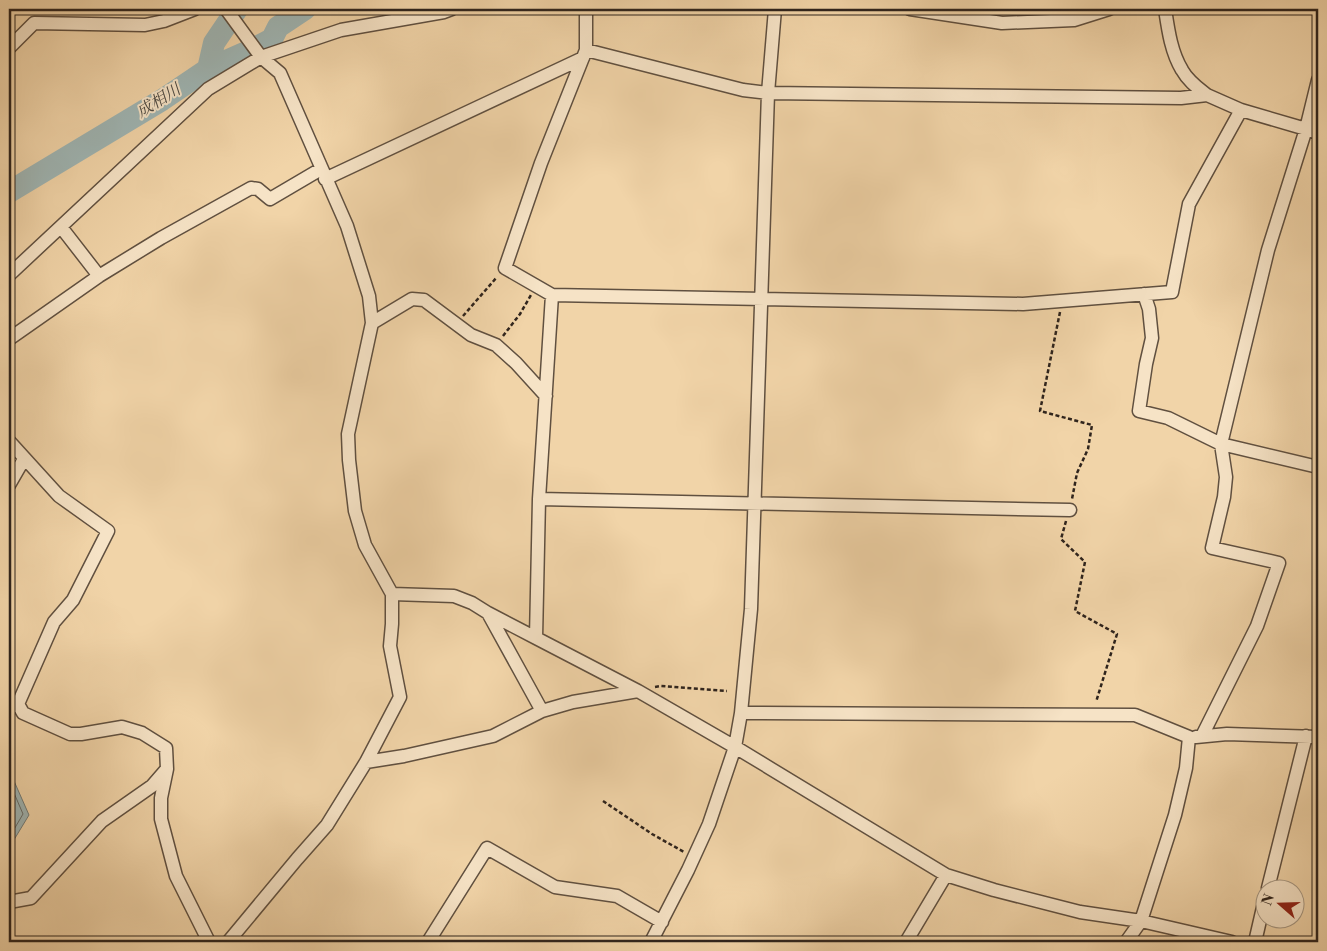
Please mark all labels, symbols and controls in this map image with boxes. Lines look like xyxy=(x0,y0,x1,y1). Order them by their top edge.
water label: 成相川 xyxy=(133,79,186,122)
north arrow xyxy=(1254,878,1304,928)
text: N xyxy=(1258,892,1279,908)

